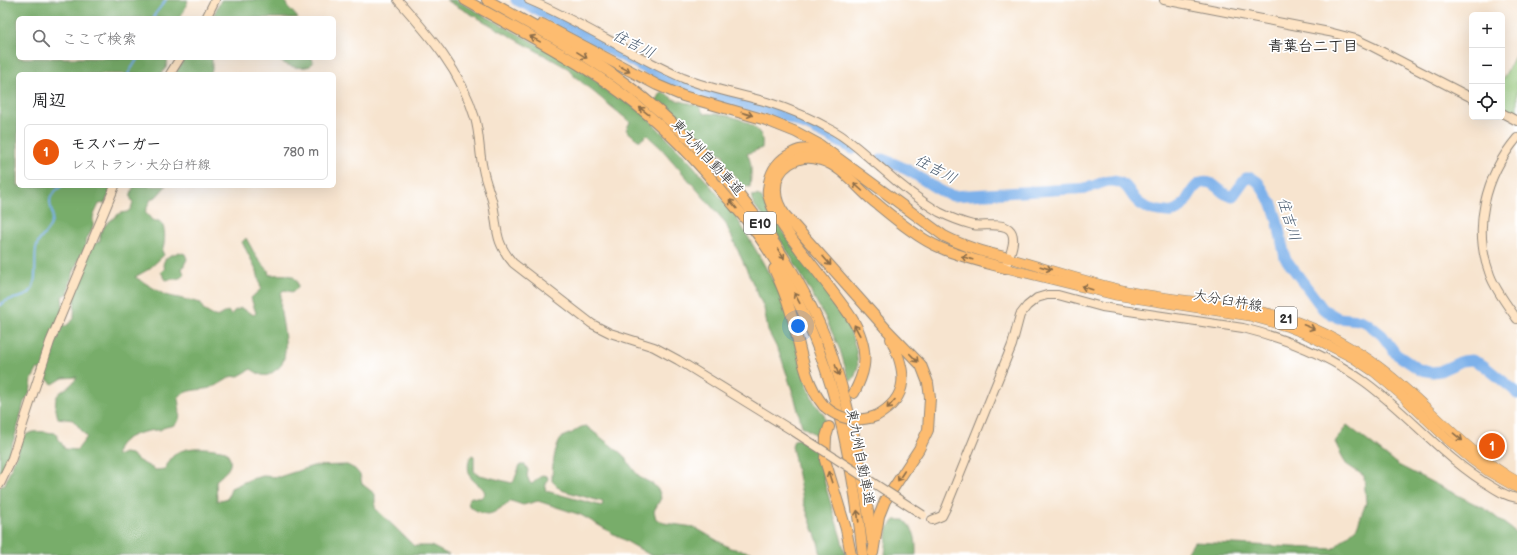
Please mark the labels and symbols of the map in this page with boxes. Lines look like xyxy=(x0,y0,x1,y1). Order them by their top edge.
water label: 住吉川 xyxy=(609,26,658,63)
one-way arrow xyxy=(529,35,541,42)
district label: 青葉台二丁目 xyxy=(1268,37,1358,56)
one-way arrow xyxy=(576,51,588,59)
one-way arrow xyxy=(619,66,631,74)
one-way arrow xyxy=(638,106,649,115)
one-way arrow xyxy=(740,111,753,118)
street label: 東九州自動車道 xyxy=(668,116,747,199)
water label: 住吉川 xyxy=(911,150,960,188)
one-way arrow xyxy=(853,182,863,191)
water label: 住吉川 xyxy=(1273,195,1304,243)
one-way arrow xyxy=(729,199,738,210)
road number: E10 xyxy=(744,212,776,234)
one-way arrow xyxy=(777,248,785,259)
one-way arrow xyxy=(961,254,974,261)
one-way arrow xyxy=(822,256,831,266)
one-way arrow xyxy=(1040,265,1053,272)
one-way arrow xyxy=(1081,284,1094,291)
street label: 大分臼杵線 xyxy=(1192,286,1264,315)
one-way arrow xyxy=(792,292,800,304)
road number: 21 xyxy=(1275,307,1297,329)
your location xyxy=(788,316,808,336)
one-way arrow xyxy=(853,324,861,336)
one-way arrow xyxy=(1303,324,1315,331)
one-way arrow xyxy=(909,353,918,363)
one-way arrow xyxy=(833,364,841,376)
one-way arrow xyxy=(887,399,896,409)
street label: 東九州自動車道 xyxy=(843,407,878,507)
pin: 1 xyxy=(1479,431,1505,461)
one-way arrow xyxy=(1452,433,1463,442)
one-way arrow xyxy=(897,470,905,481)
one-way arrow xyxy=(826,471,833,484)
one-way arrow xyxy=(855,510,862,523)

